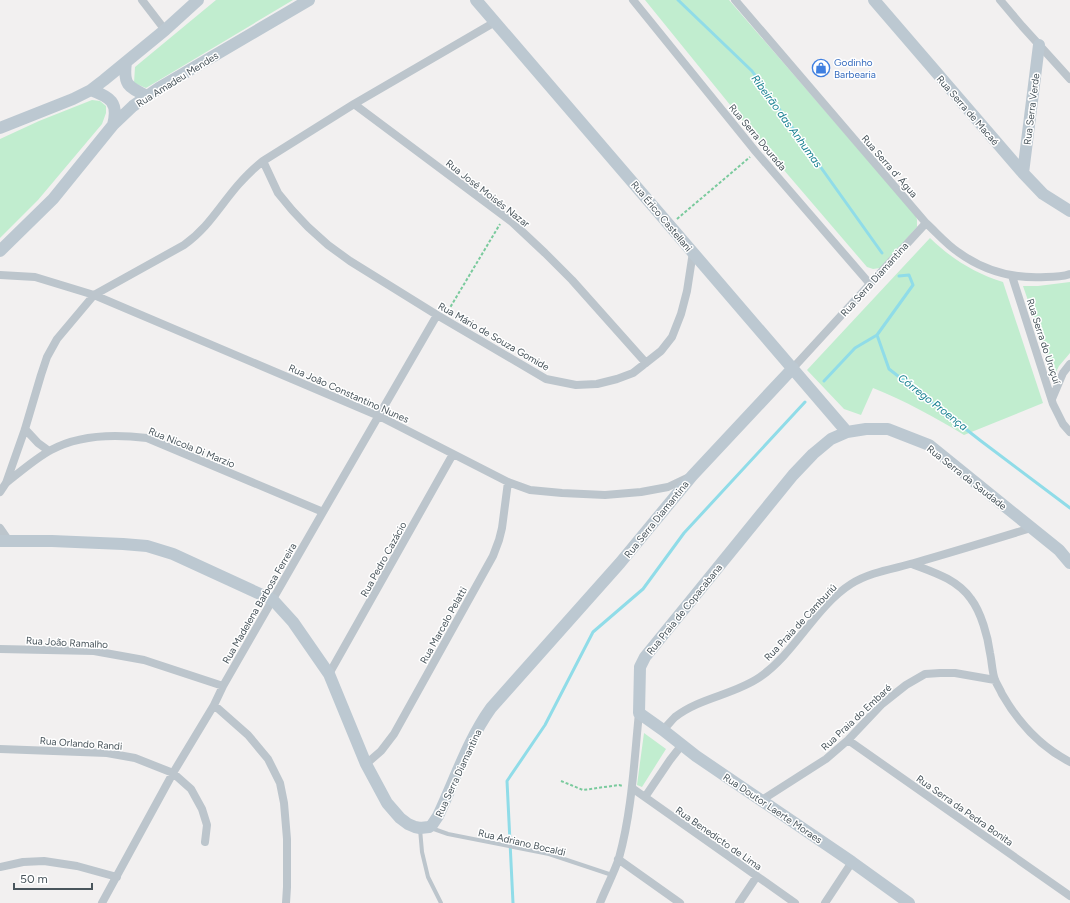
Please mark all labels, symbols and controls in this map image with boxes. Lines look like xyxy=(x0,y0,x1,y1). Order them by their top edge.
street label: Rua Amadeu Mendes xyxy=(134,49,221,110)
place label: Godinho Barbearia xyxy=(834,56,876,81)
shop icon: Godinho Barbearia xyxy=(811,58,831,78)
water label: Ribeirão das Anhumas xyxy=(749,72,825,170)
street label: Rua Serra Verde xyxy=(1021,72,1042,146)
street label: Rua Serra de Macaé xyxy=(934,73,1002,148)
street label: Rua Serra Dourada xyxy=(726,101,789,173)
street label: Rua Serra d' Água xyxy=(859,132,920,200)
street label: Rua José Moisés Nazar xyxy=(443,157,533,231)
street label: Rua Érico Castellani xyxy=(628,178,695,254)
street label: Rua Serra Diamantina xyxy=(838,239,911,319)
street label: Rua Serra do Uruçuí xyxy=(1024,297,1064,386)
street label: Rua Mário de Souza Gomide xyxy=(436,299,552,374)
street label: Rua João Constantino Nunes xyxy=(287,361,411,426)
water label: Córrego Proença xyxy=(895,371,970,434)
street label: Rua Nicola Di Marzio xyxy=(147,424,237,471)
street label: Rua Serra da Saudade xyxy=(924,442,1010,513)
street label: Rua Serra Diamantina xyxy=(621,478,692,561)
street label: Rua Pedro Cazácio xyxy=(357,519,410,599)
street label: Rua Madelena Barbosa Ferreira xyxy=(219,540,299,666)
street label: Rua Praia de Copacabana xyxy=(644,561,725,658)
street label: Rua Praia de Camburiú xyxy=(761,581,840,664)
street label: Rua Marcelo Pelatti xyxy=(417,584,470,666)
street label: Rua João Ramalho xyxy=(26,634,109,651)
street label: Rua Praia do Embaré xyxy=(818,681,895,753)
street label: Rua Serra Diamantina xyxy=(432,727,485,819)
street label: Rua Orlando Randi xyxy=(39,734,123,753)
street label: Rua Doutor Laerte Moraes xyxy=(721,770,825,847)
street label: Rua Serra da Pedra Bonita xyxy=(914,772,1016,849)
street label: Rua Benedicto de Lima xyxy=(673,804,764,873)
street label: Rua Adriano Bocaldi xyxy=(477,826,567,859)
scale bar xyxy=(14,865,92,891)
text: 50 m xyxy=(20,872,48,886)

